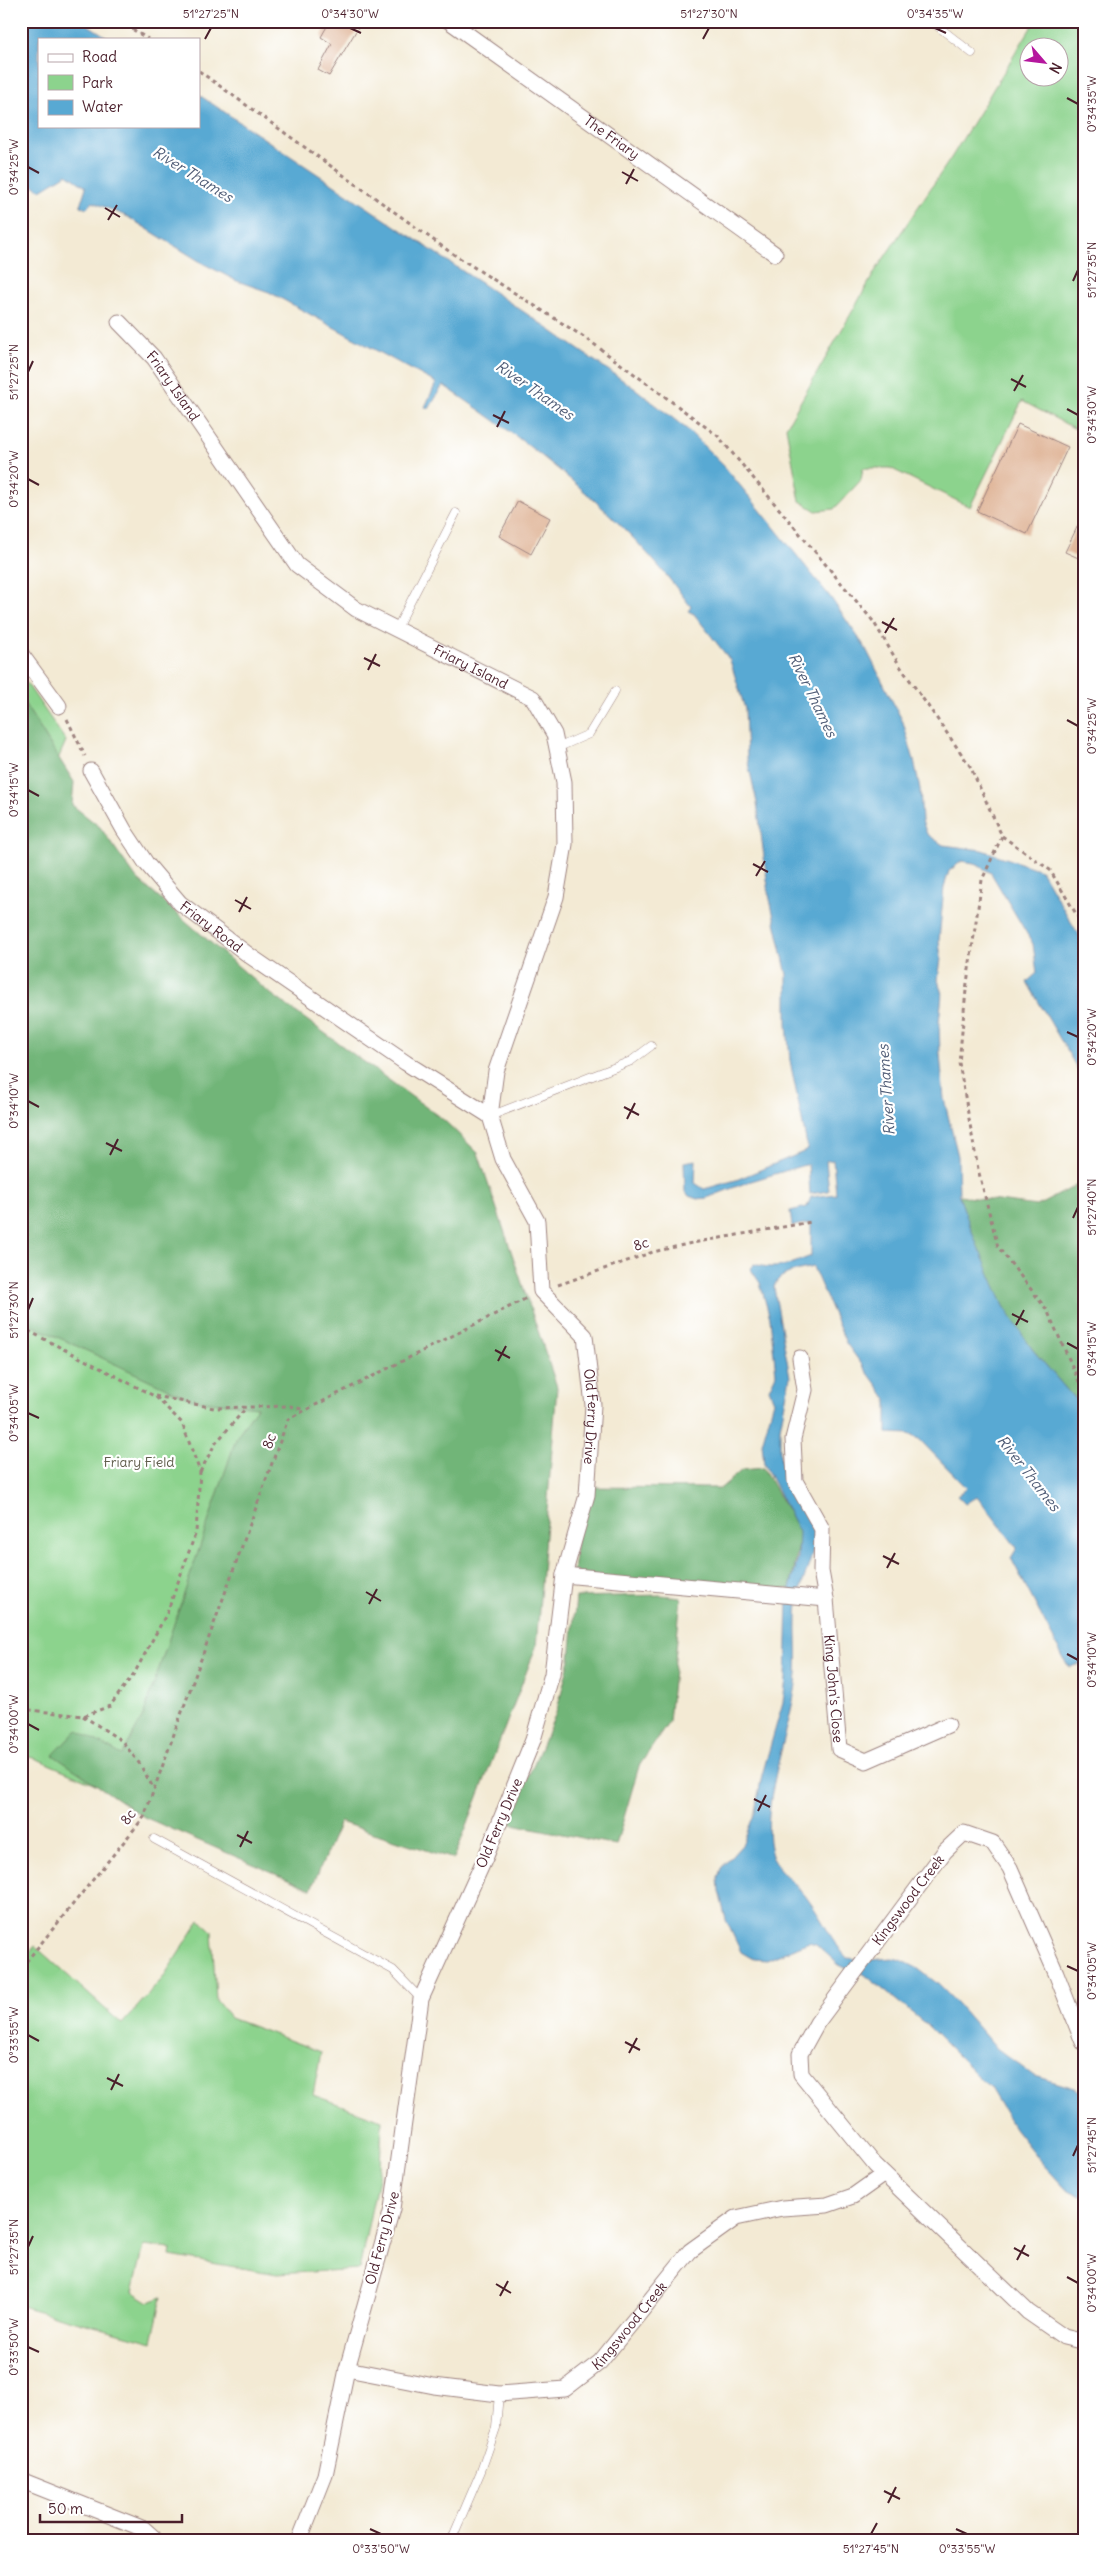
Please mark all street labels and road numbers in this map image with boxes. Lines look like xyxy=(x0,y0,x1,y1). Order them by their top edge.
street label: The Friary xyxy=(580,111,643,163)
street label: Friary Island xyxy=(143,347,204,424)
street label: Friary Island xyxy=(431,640,511,693)
street label: Friary Road xyxy=(176,897,246,956)
street label: 8c xyxy=(631,1233,651,1255)
street label: Old Ferry Drive xyxy=(580,1368,602,1465)
street label: 8c xyxy=(258,1431,280,1451)
street label: King John's Close xyxy=(820,1634,847,1744)
street label: Old Ferry Drive xyxy=(472,1775,526,1871)
street label: 8c xyxy=(116,1806,140,1828)
street label: Kingswood Creek xyxy=(868,1851,948,1949)
street label: Old Ferry Drive xyxy=(361,2189,403,2287)
street label: Kingswood Creek xyxy=(588,2278,671,2374)

